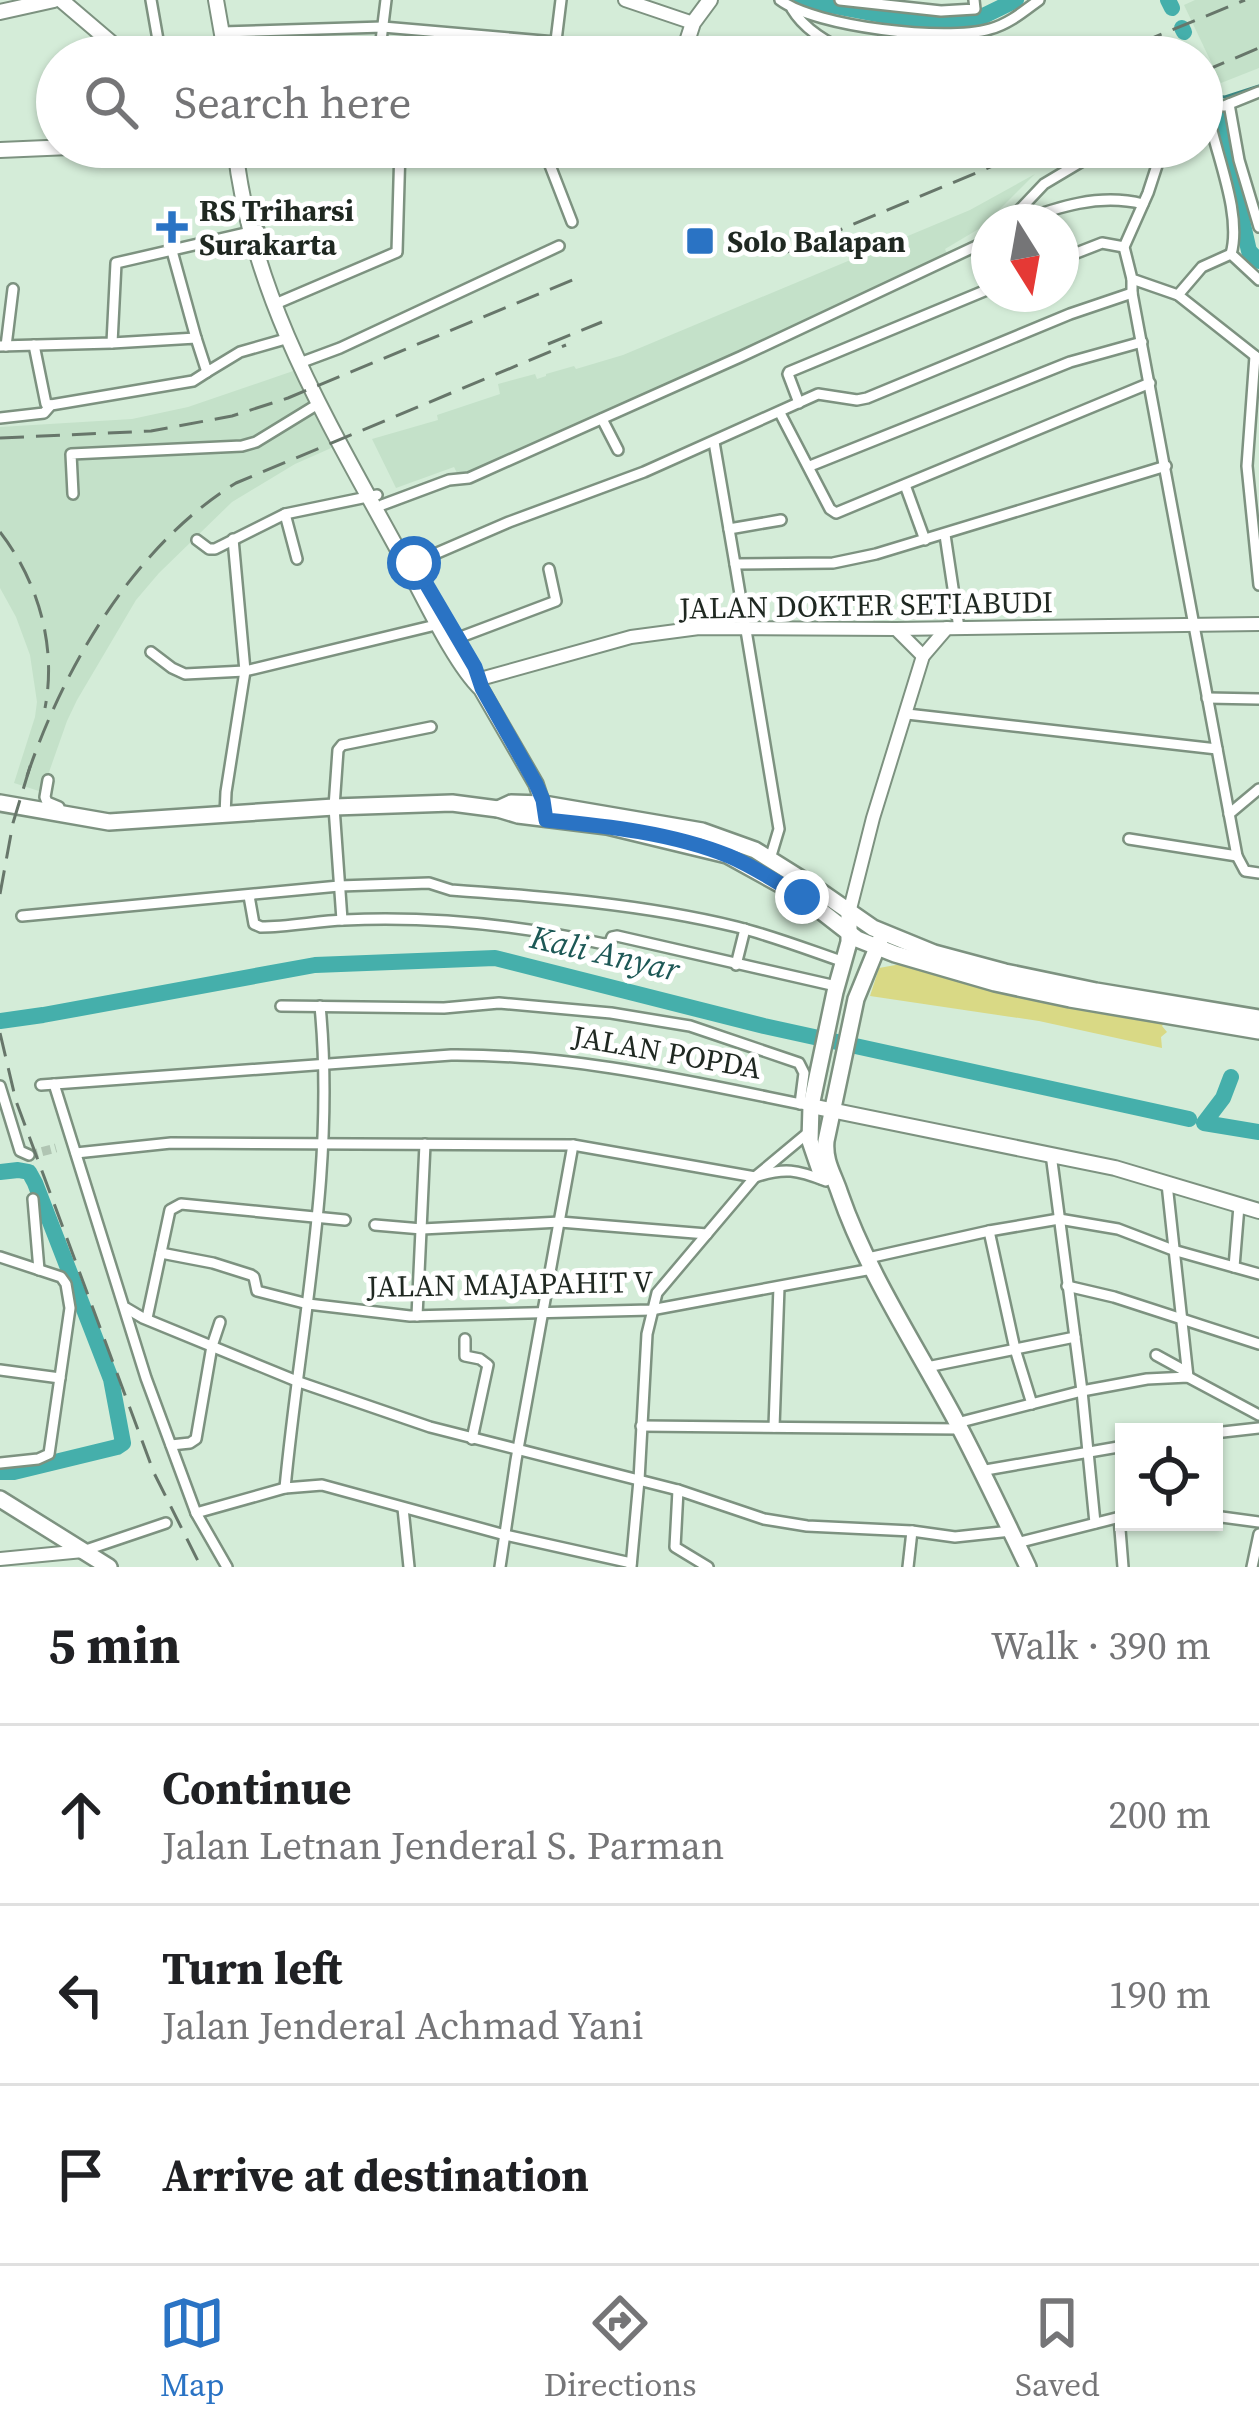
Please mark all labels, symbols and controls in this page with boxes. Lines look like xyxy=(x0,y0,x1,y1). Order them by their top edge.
search box xyxy=(36,36,1223,168)
icon: search xyxy=(78,69,144,135)
text: Search here xyxy=(174,71,411,133)
place label: RS Triharsi Surakarta xyxy=(199,190,354,265)
north arrow xyxy=(971,204,1079,312)
marker: RS Triharsi Surakarta xyxy=(156,211,188,243)
place label: Solo Balapan xyxy=(727,221,906,262)
marker: Solo Balapan xyxy=(684,225,716,257)
route start xyxy=(387,536,441,590)
street label: JALAN DOKTER SETIABUDI xyxy=(678,581,1053,629)
route end xyxy=(775,870,829,924)
water label: Kali Anyar xyxy=(525,914,685,992)
street label: JALAN POPDA xyxy=(568,1015,765,1089)
street label: JALAN MAJAPAHIT V xyxy=(365,1261,654,1307)
map controls xyxy=(1115,1423,1223,1531)
button: locate xyxy=(1115,1423,1223,1531)
text: 5 min xyxy=(48,1610,180,1680)
text: Walk · 390 m xyxy=(991,1619,1211,1672)
text: Continue xyxy=(162,1757,351,1819)
icon: ahead xyxy=(48,1782,114,1848)
text: 200 m xyxy=(1108,1788,1211,1841)
text: Jalan Letnan Jenderal S. Parman xyxy=(162,1819,724,1872)
text: Turn left xyxy=(162,1937,342,1999)
icon: left xyxy=(48,1962,114,2028)
text: 190 m xyxy=(1108,1968,1211,2021)
text: Jalan Jenderal Achmad Yani xyxy=(162,1999,644,2052)
icon: arrive xyxy=(48,2142,114,2208)
text: Arrive at destination xyxy=(162,2144,589,2206)
tab: Map xyxy=(159,2290,225,2407)
tab: Directions xyxy=(544,2290,697,2407)
tab: Saved xyxy=(1015,2290,1100,2407)

